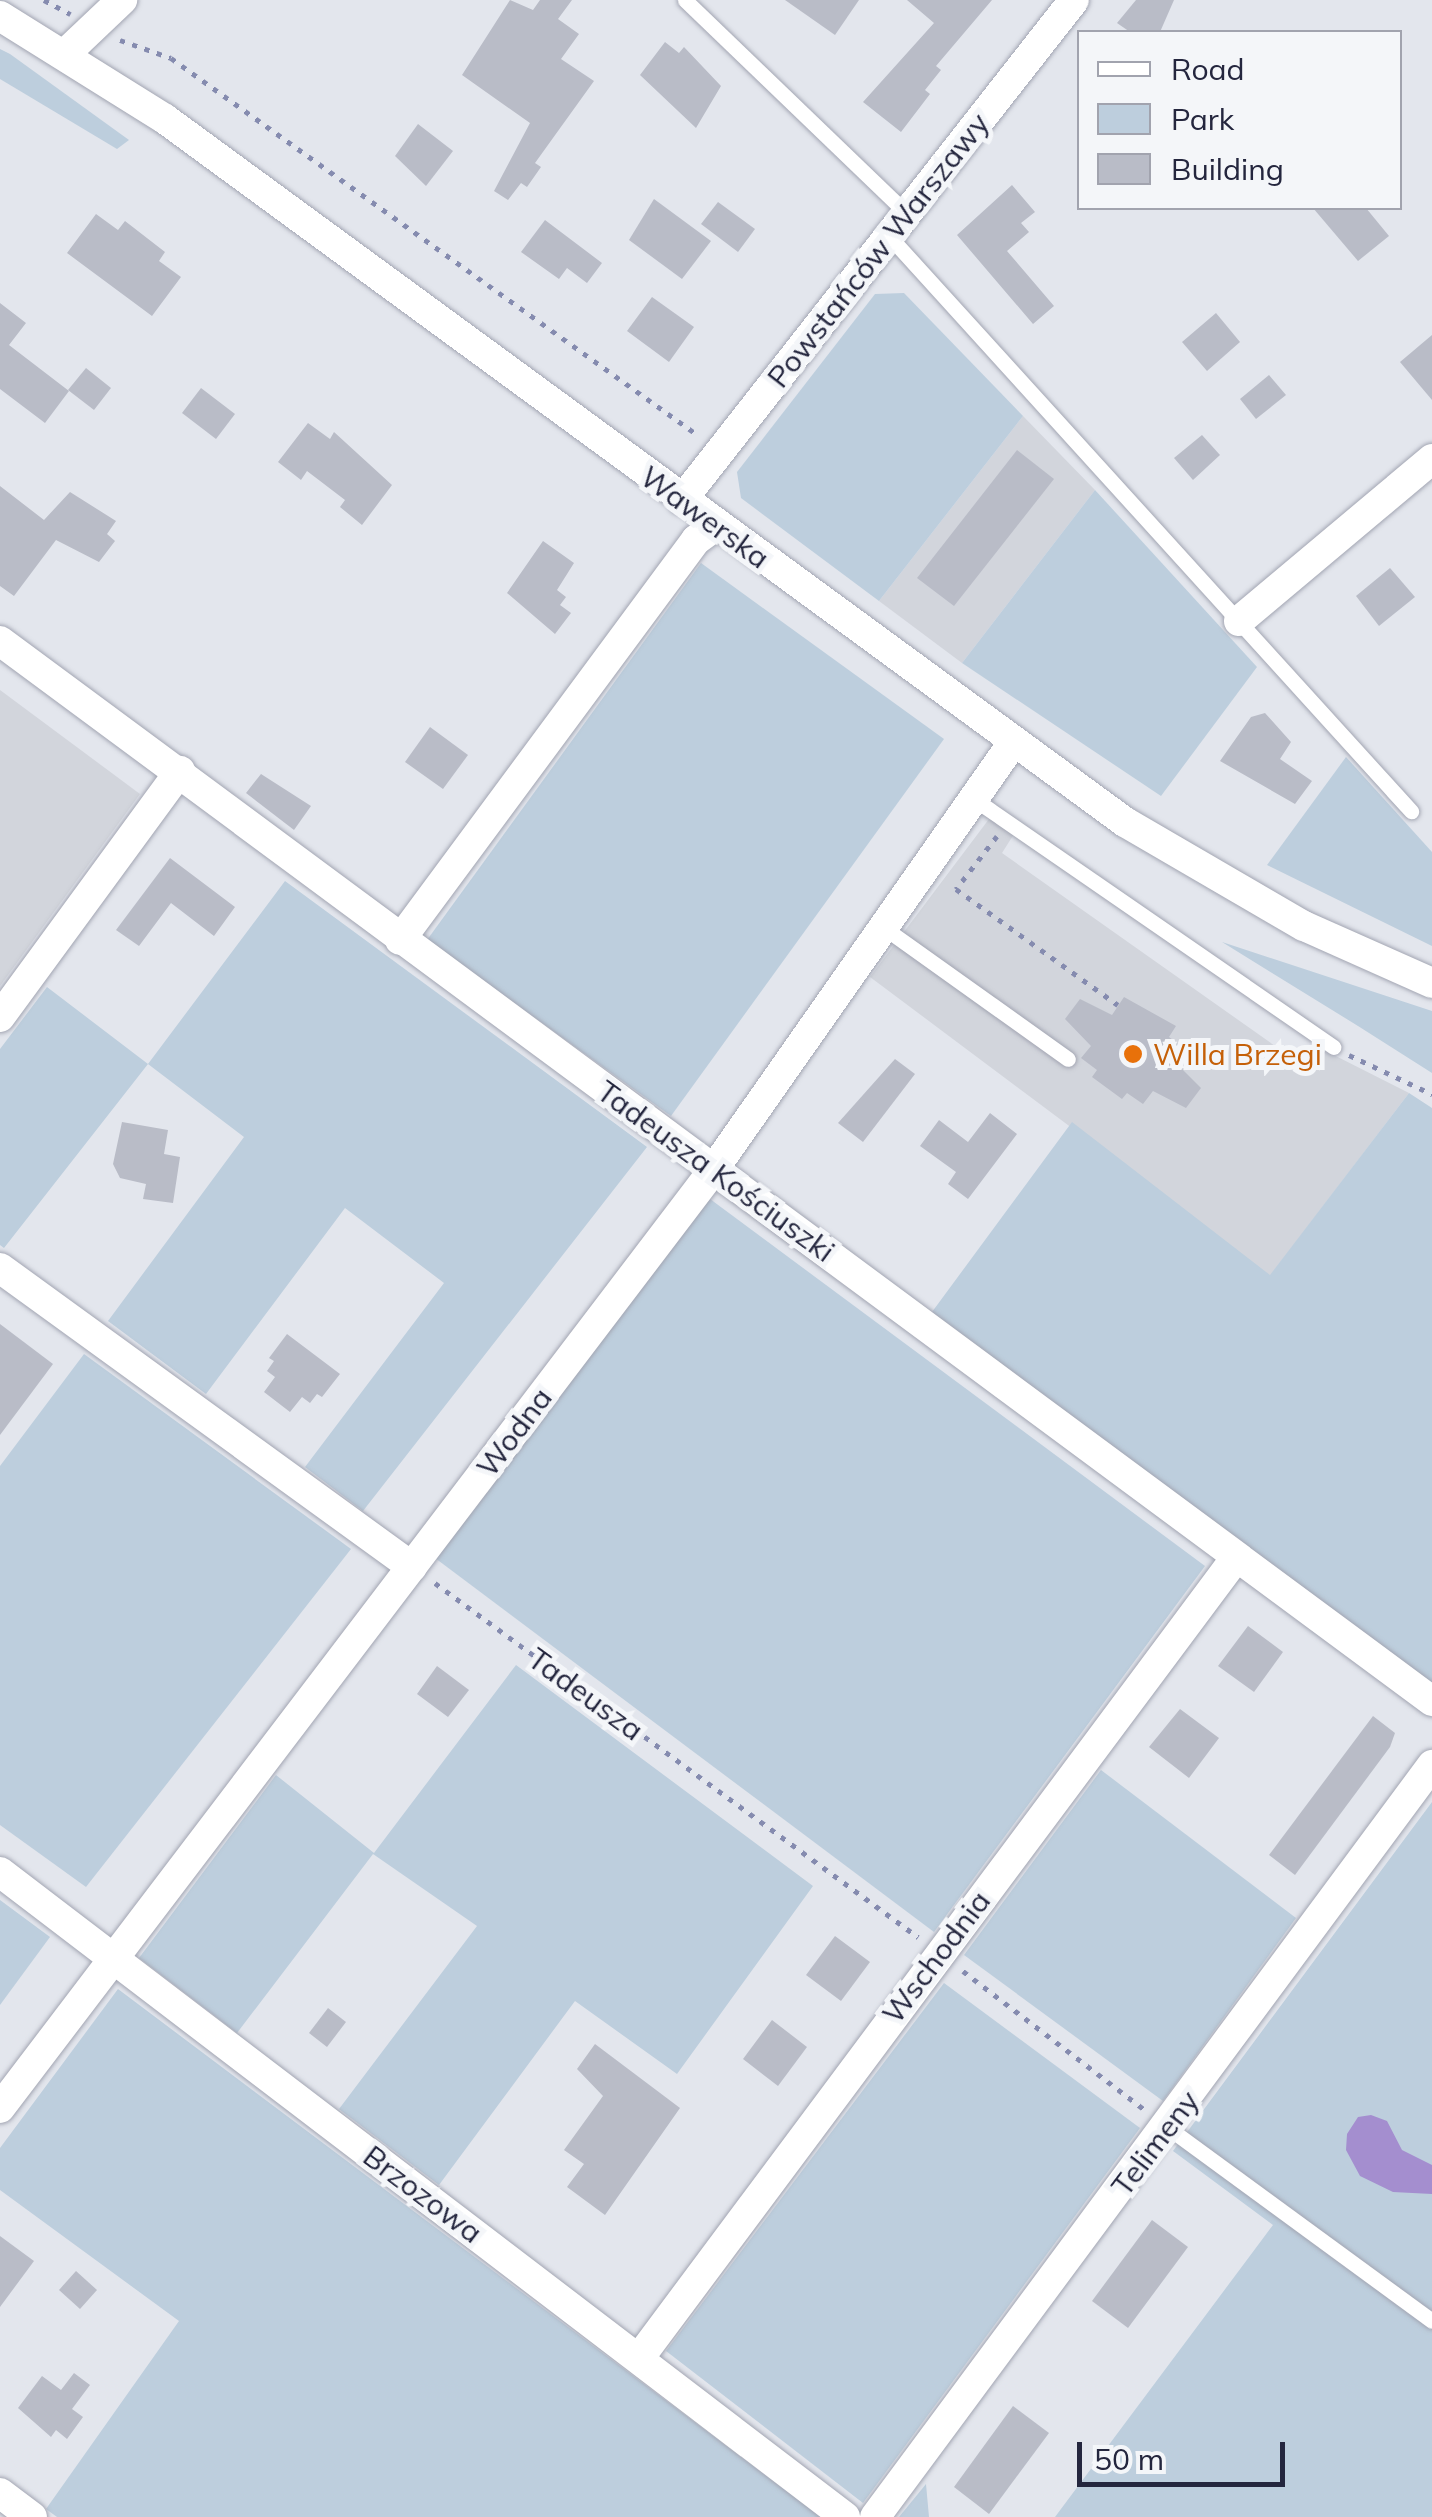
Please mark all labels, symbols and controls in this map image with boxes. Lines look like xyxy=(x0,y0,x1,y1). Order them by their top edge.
legend xyxy=(1077,30,1402,210)
text: Road xyxy=(1171,50,1245,88)
text: Park xyxy=(1171,100,1234,138)
street label: Powstańców Warszawy xyxy=(760,106,996,394)
text: Building xyxy=(1171,150,1284,188)
street label: Wawerska xyxy=(634,458,776,576)
place label: Willa Brzegi xyxy=(1153,1036,1322,1072)
marker: Willa Brzegi xyxy=(1122,1043,1144,1065)
street label: Tadeusza Kościuszki xyxy=(590,1073,842,1269)
street label: Wodna xyxy=(469,1380,559,1484)
street label: Tadeusza xyxy=(521,1640,651,1748)
street label: Wschodnia xyxy=(874,1884,998,2030)
street label: Telimeny xyxy=(1104,2083,1206,2203)
street label: Brzozowa xyxy=(356,2138,490,2250)
scale bar xyxy=(1082,2422,1290,2484)
text: 50 m xyxy=(1094,2440,1164,2478)

